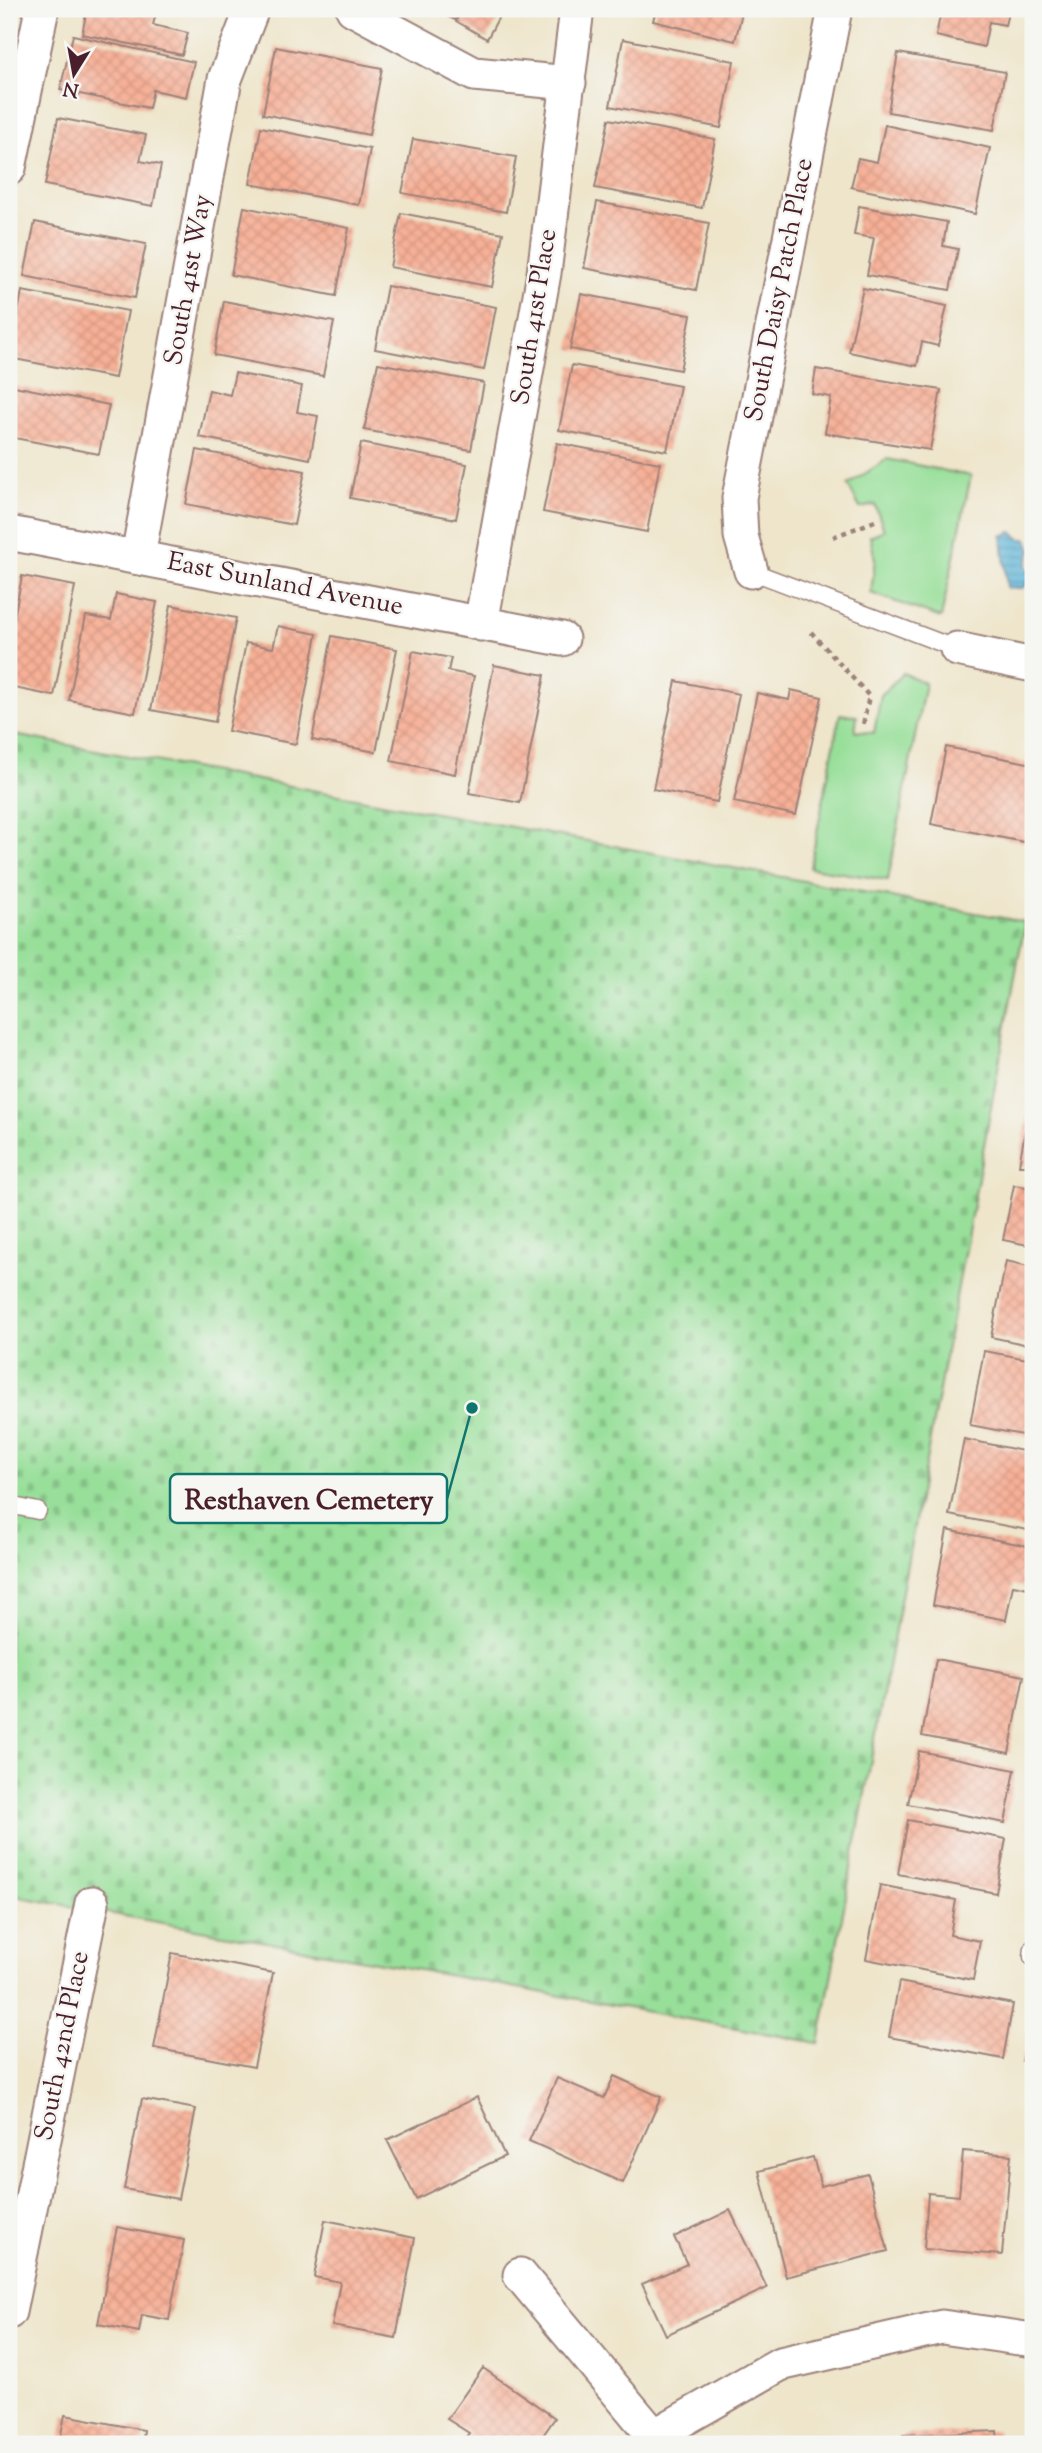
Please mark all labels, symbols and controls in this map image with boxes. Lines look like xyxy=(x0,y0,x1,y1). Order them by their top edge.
north arrow xyxy=(38,38,108,108)
text: N xyxy=(61,74,81,103)
street label: South Daisy Patch Place xyxy=(736,155,824,425)
street label: South 41st Way xyxy=(156,192,222,368)
street label: South 41st Place xyxy=(503,226,567,408)
street label: East Sunland Avenue xyxy=(164,544,406,626)
callout: Resthaven Cemetery xyxy=(170,1474,447,1523)
text: Resthaven Cemetery xyxy=(185,1482,434,1522)
street label: South 42nd Place xyxy=(26,1948,100,2144)

